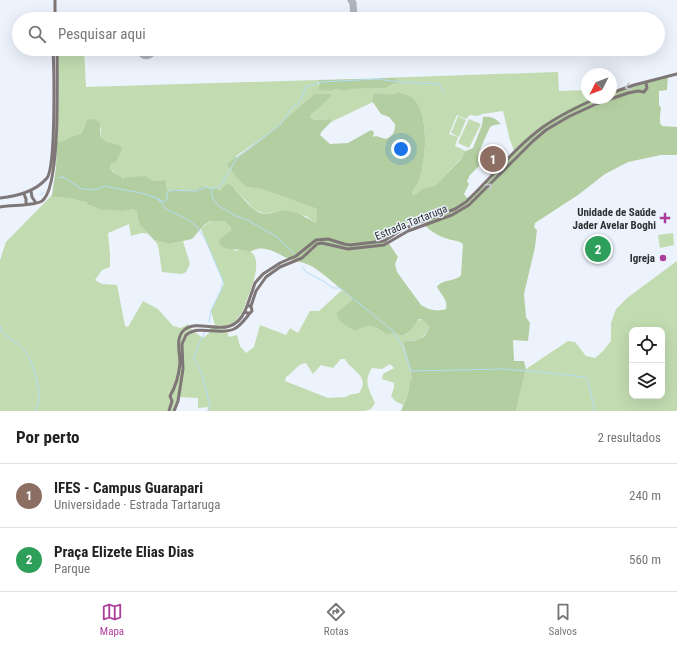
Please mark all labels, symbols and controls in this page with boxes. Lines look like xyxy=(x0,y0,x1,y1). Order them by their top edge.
search box xyxy=(12,12,665,56)
icon: search xyxy=(26,23,48,45)
text: Pesquisar aqui xyxy=(58,25,146,43)
north arrow xyxy=(581,68,617,104)
one-way arrow xyxy=(625,82,632,91)
your location xyxy=(391,139,411,159)
pin: 1 xyxy=(480,144,506,174)
one-way arrow xyxy=(484,183,492,191)
street label: Estrada Tartaruga xyxy=(373,202,449,243)
place label: Unidade de Saúde Jader Avelar Boghi xyxy=(573,206,656,232)
marker: Unidade de Saúde Jader Avelar Boghi xyxy=(659,212,671,224)
pin: 2 xyxy=(585,234,611,264)
place label: Igreja xyxy=(630,252,655,265)
marker: Igreja xyxy=(658,253,668,263)
map controls xyxy=(629,327,665,399)
button: locate xyxy=(629,327,665,363)
button: layers xyxy=(629,363,665,399)
text: Por perto xyxy=(16,427,80,447)
text: 2 resultados xyxy=(597,430,661,445)
text: IFES - Campus Guarapari xyxy=(54,479,203,497)
text: 1 xyxy=(26,488,32,503)
text: 240 m xyxy=(629,488,661,503)
text: Universidade · Estrada Tartaruga xyxy=(54,497,220,512)
text: Praça Elizete Elias Dias xyxy=(54,543,194,561)
text: 2 xyxy=(26,552,32,567)
text: 560 m xyxy=(629,552,661,567)
text: Parque xyxy=(54,561,90,576)
tab: Mapa xyxy=(100,601,124,638)
tab: Rotas xyxy=(324,601,349,638)
tab: Salvos xyxy=(548,601,577,638)

